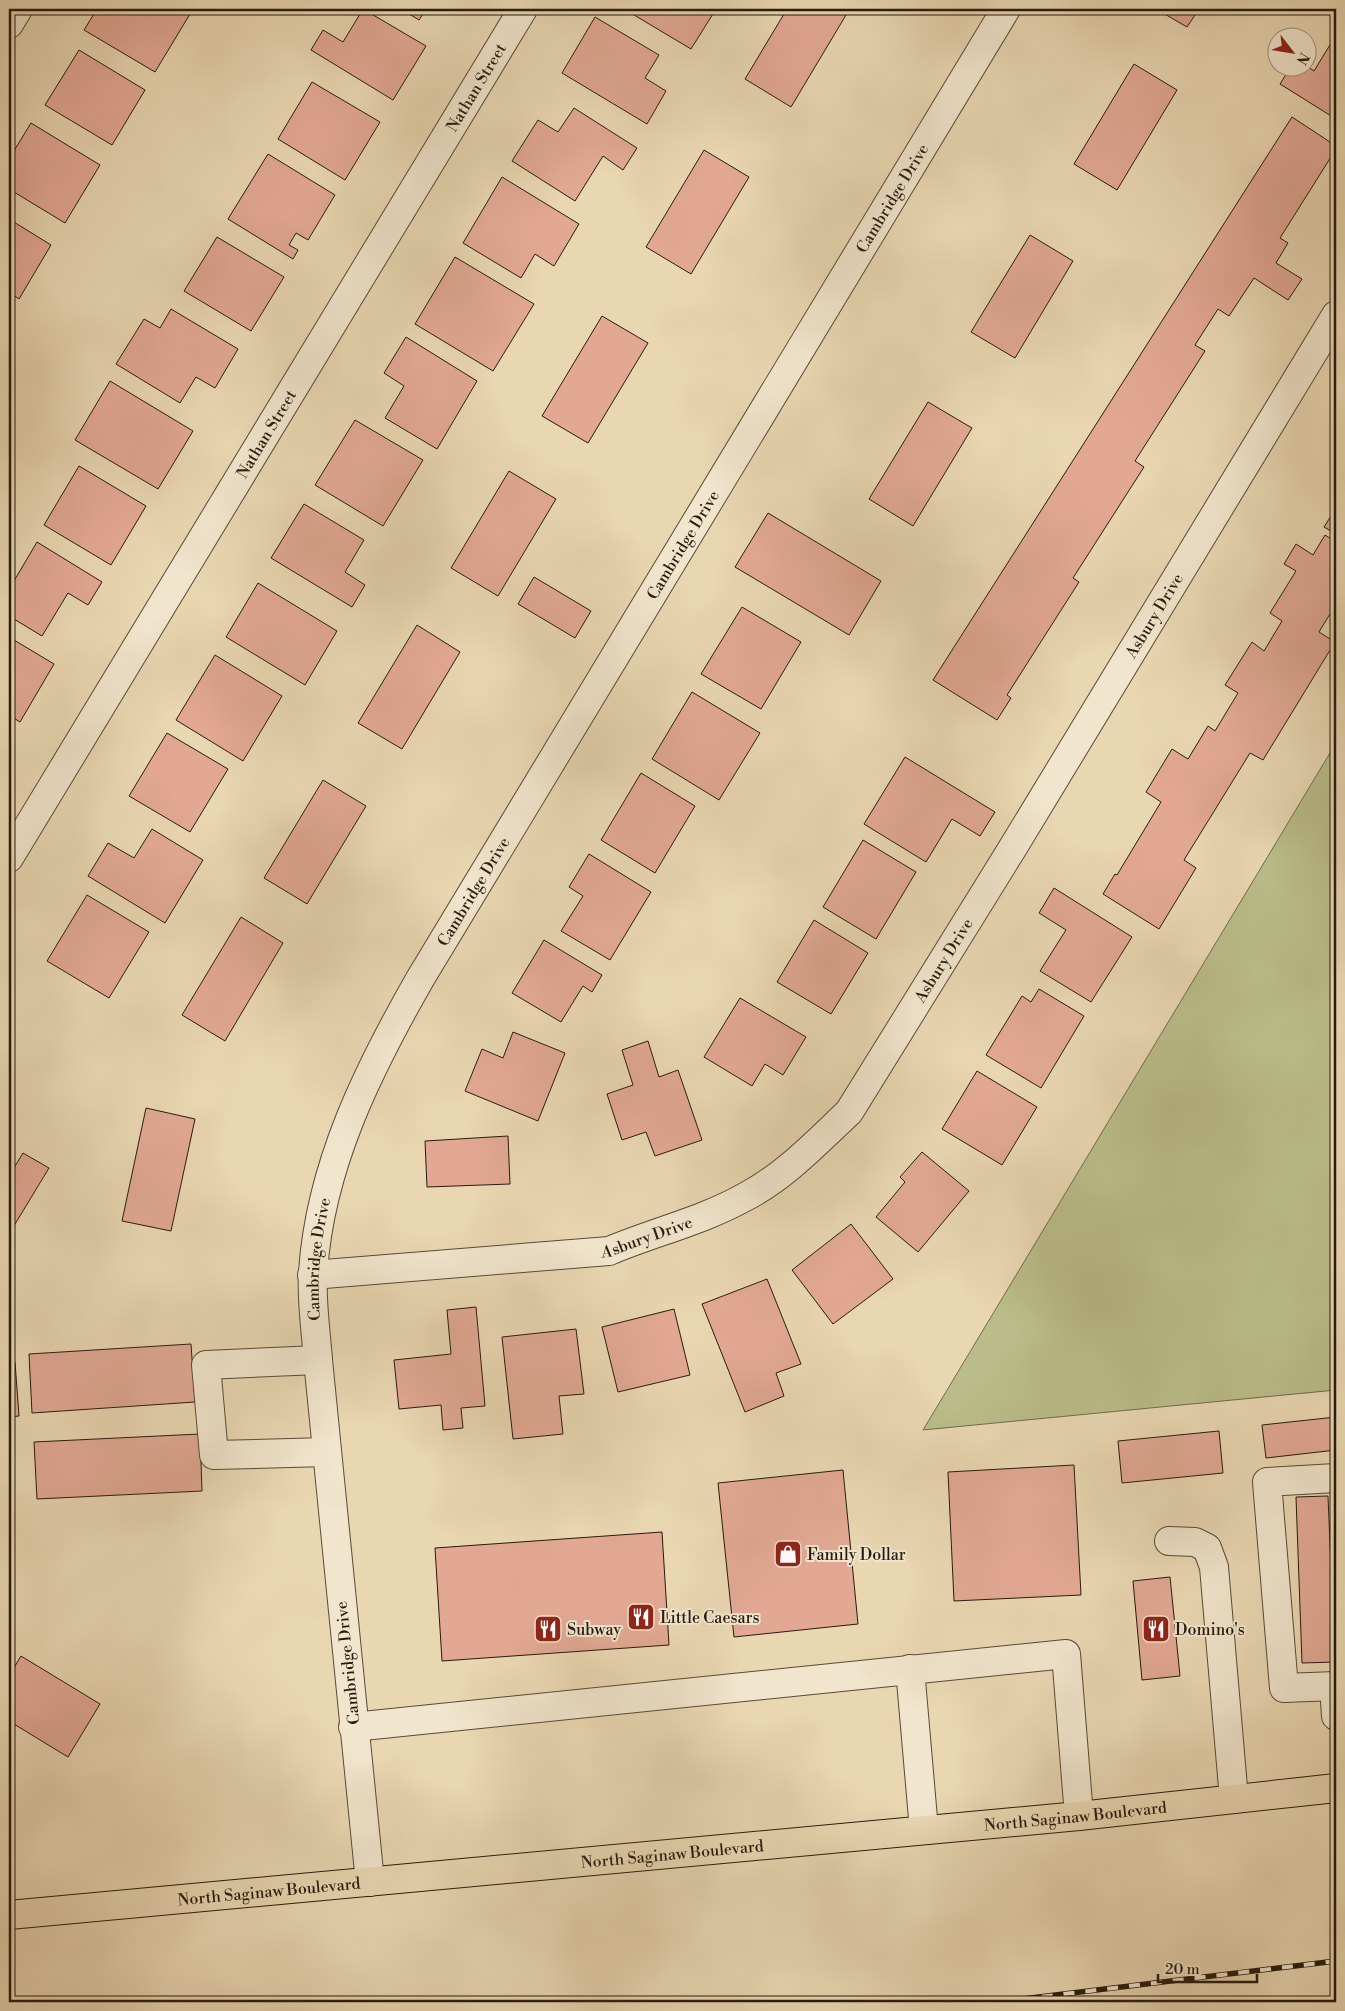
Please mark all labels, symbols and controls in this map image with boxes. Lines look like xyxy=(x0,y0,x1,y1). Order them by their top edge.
north arrow xyxy=(1268,28,1318,78)
street label: Nathan Street xyxy=(442,40,511,136)
text: N xyxy=(1292,49,1313,68)
street label: Cambridge Drive xyxy=(852,140,933,257)
street label: Nathan Street xyxy=(232,386,301,482)
street label: Cambridge Drive xyxy=(643,487,724,603)
street label: Asbury Drive xyxy=(1121,570,1188,663)
street label: Cambridge Drive xyxy=(433,833,515,950)
street label: Asbury Drive xyxy=(910,915,978,1007)
street label: Cambridge Drive xyxy=(303,1196,335,1322)
street label: Asbury Drive xyxy=(600,1212,695,1263)
shop icon: Family Dollar xyxy=(773,1539,803,1569)
place label: Family Dollar xyxy=(807,1545,906,1565)
street label: Cambridge Drive xyxy=(332,1600,364,1726)
restaurant icon: Little Caesars xyxy=(626,1602,656,1632)
place label: Little Caesars xyxy=(660,1608,760,1628)
restaurant icon: Subway xyxy=(533,1614,563,1644)
restaurant icon: Domino's xyxy=(1141,1614,1171,1644)
place label: Subway xyxy=(567,1620,621,1640)
place label: Domino's xyxy=(1175,1620,1245,1640)
street label: North Saginaw Boulevard xyxy=(983,1797,1168,1836)
street label: North Saginaw Boulevard xyxy=(580,1836,765,1873)
street label: North Saginaw Boulevard xyxy=(177,1874,361,1910)
scale bar xyxy=(1158,1951,1256,1983)
text: 20 m xyxy=(1165,1960,1200,1979)

